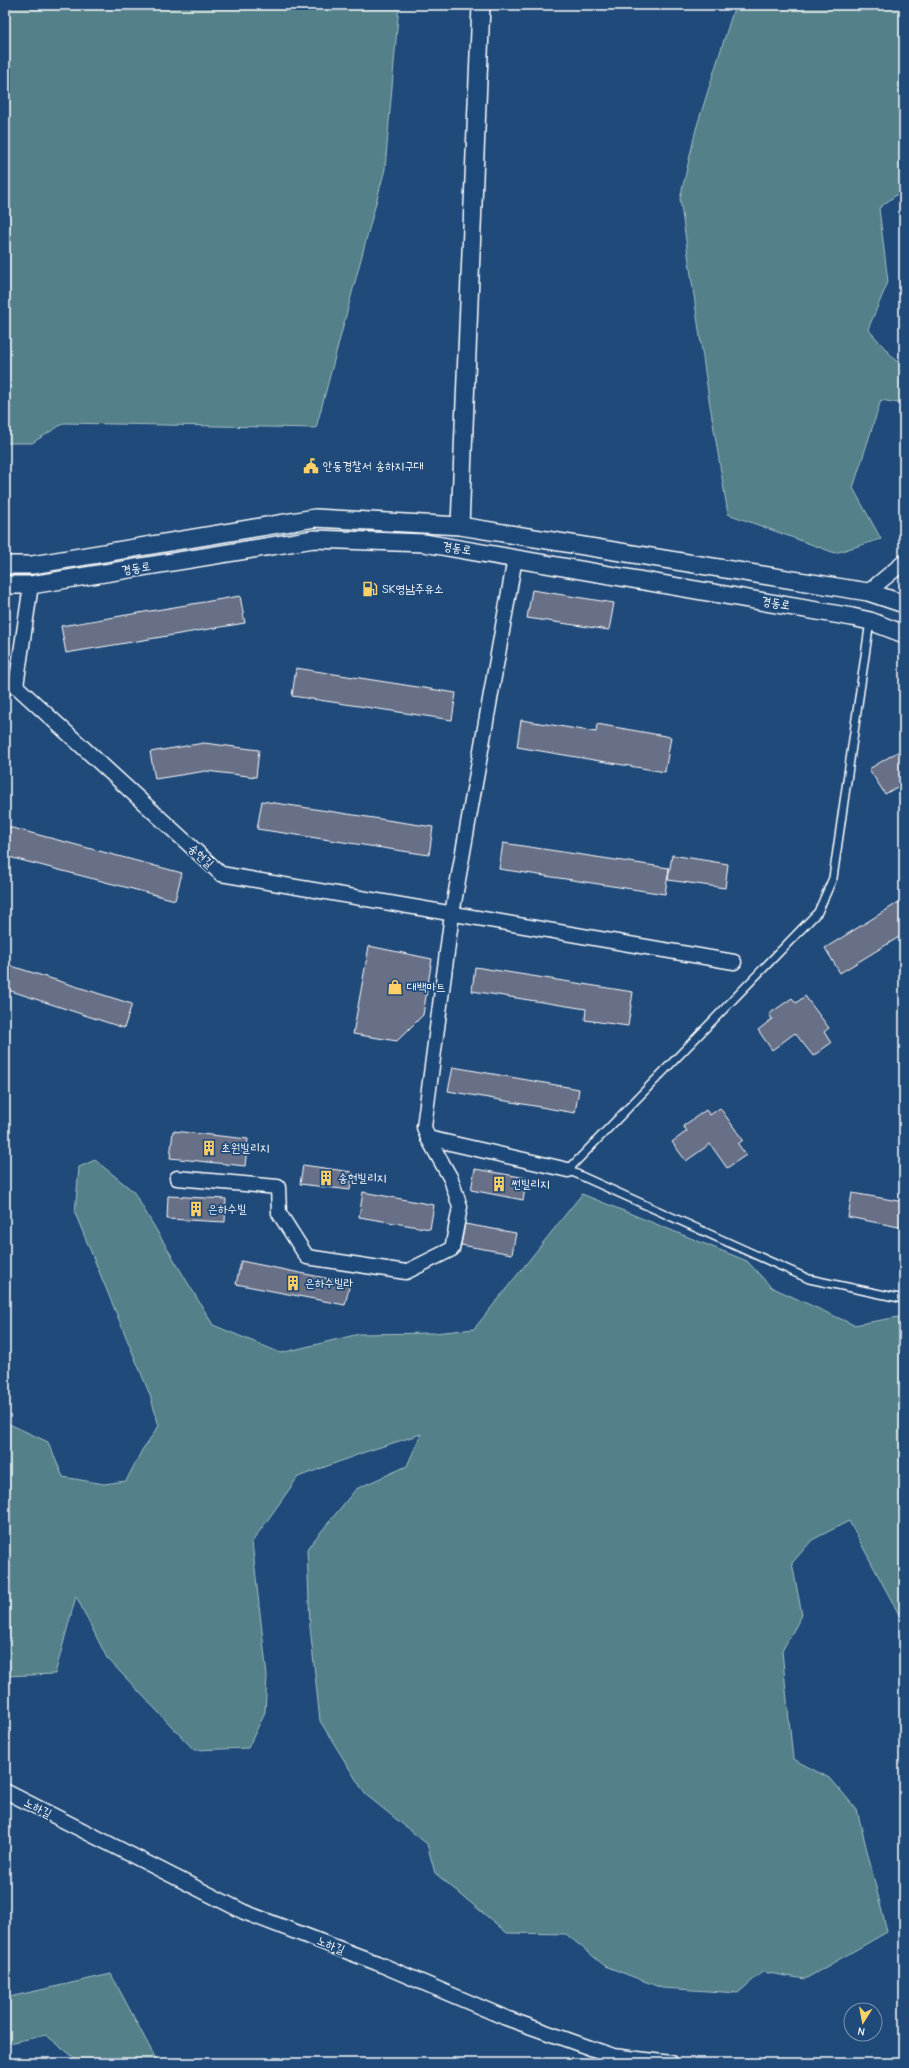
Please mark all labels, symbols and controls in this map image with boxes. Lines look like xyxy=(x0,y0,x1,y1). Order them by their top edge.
public building icon: 안동경찰서 송하지구대 xyxy=(302,457,320,475)
place label: 안동경찰서 송하지구대 xyxy=(323,459,424,473)
street label: 경동로 xyxy=(442,539,472,557)
street label: 경동로 xyxy=(121,559,151,577)
fuel station icon: SK영남주유소 xyxy=(361,580,379,598)
place label: SK영남주유소 xyxy=(382,582,444,596)
street label: 경동로 xyxy=(761,594,791,612)
street label: 송현길 xyxy=(186,841,217,871)
shop icon: 대백마트 xyxy=(386,978,404,996)
place label: 대백마트 xyxy=(407,980,446,994)
building icon: 초원빌리지 xyxy=(200,1139,218,1157)
place label: 초원빌리지 xyxy=(221,1141,269,1155)
building icon: 송현빌리지 xyxy=(317,1169,335,1187)
place label: 송현빌리지 xyxy=(338,1171,386,1185)
building icon: 썬빌리지 xyxy=(490,1175,508,1193)
place label: 썬빌리지 xyxy=(511,1177,550,1191)
building icon: 은하수빌 xyxy=(187,1200,205,1218)
place label: 은하수빌 xyxy=(208,1202,247,1216)
building icon: 은하수빌라 xyxy=(284,1274,302,1292)
place label: 은하수빌라 xyxy=(305,1276,354,1290)
street label: 노하길 xyxy=(22,1795,54,1821)
street label: 노하길 xyxy=(315,1933,347,1957)
north arrow xyxy=(843,2002,883,2042)
text: N xyxy=(856,2024,866,2038)

